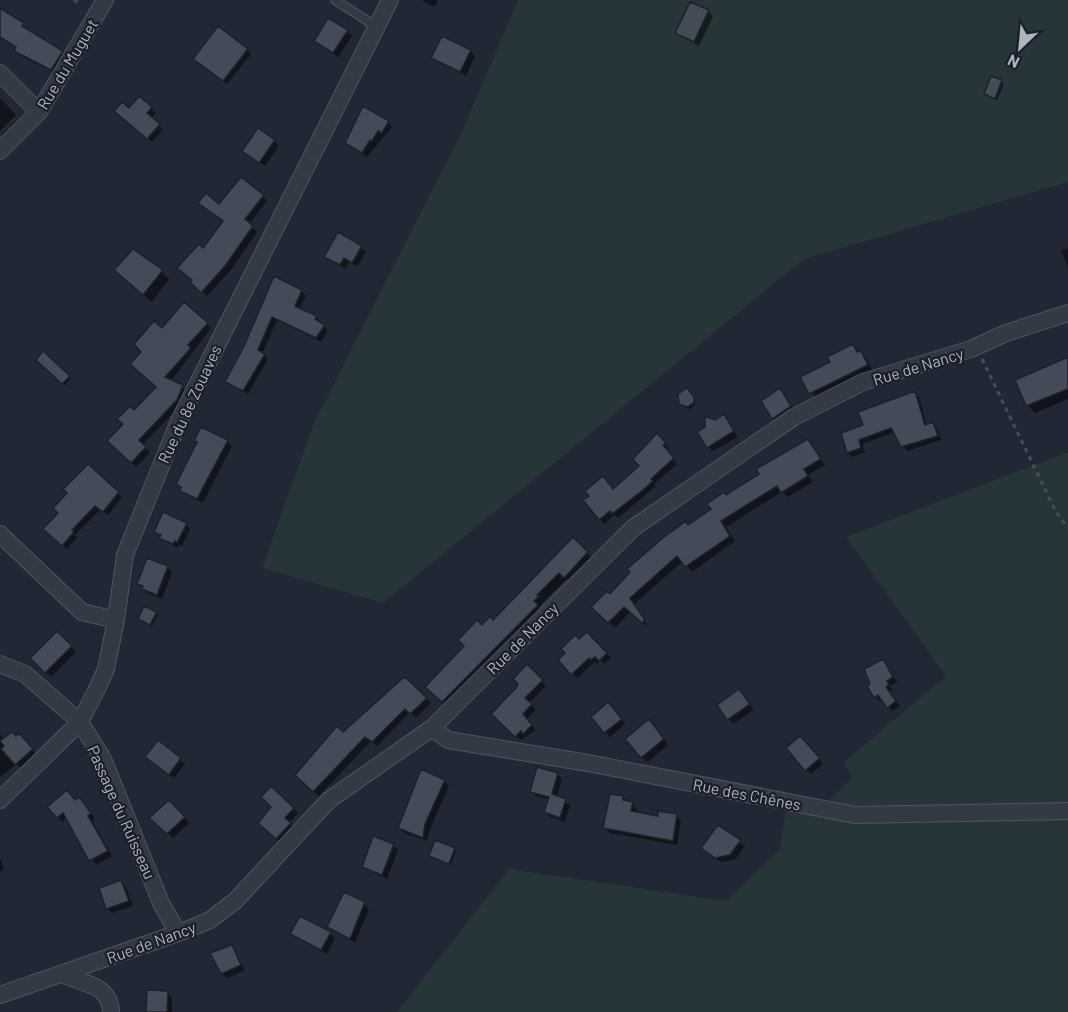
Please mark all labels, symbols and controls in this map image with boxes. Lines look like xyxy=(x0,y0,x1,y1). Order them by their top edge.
street label: Rue du Muguet xyxy=(33,15,101,113)
north arrow xyxy=(990,18,1050,78)
text: N xyxy=(1004,51,1022,73)
street label: Rue du 8e Zouaves xyxy=(153,342,225,466)
street label: Rue de Nancy xyxy=(870,343,966,389)
street label: Rue de Nancy xyxy=(482,598,562,678)
street label: Passage du Ruisseau xyxy=(84,742,160,882)
street label: Rue des Chênes xyxy=(691,774,803,814)
street label: Rue de Nancy xyxy=(104,917,199,967)

